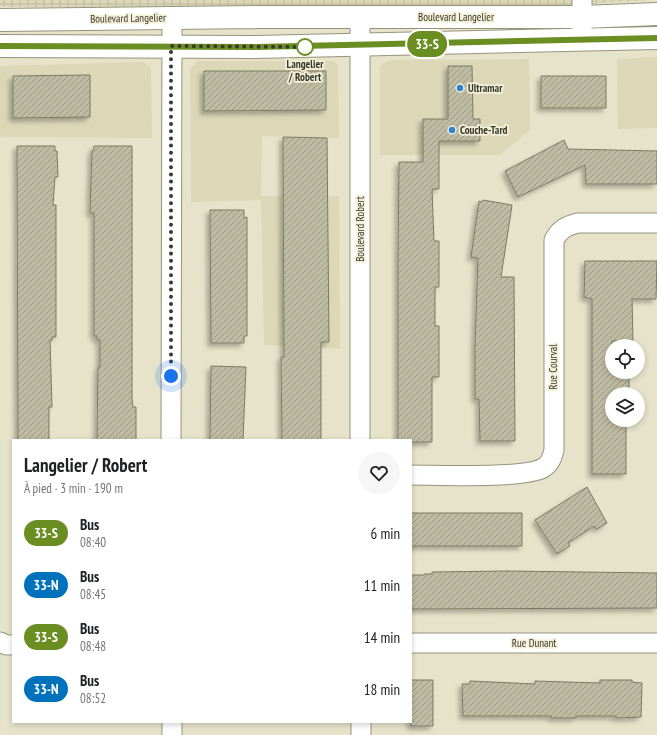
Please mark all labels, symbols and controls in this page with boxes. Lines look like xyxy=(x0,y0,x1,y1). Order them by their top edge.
street label: Boulevard Langelier xyxy=(90,10,166,26)
street label: Boulevard Langelier xyxy=(418,10,494,24)
line badge: 33-S xyxy=(399,31,455,57)
text: 33-S xyxy=(415,35,439,53)
marker: Langelier / Robert xyxy=(296,38,314,56)
place label: Langelier / Robert xyxy=(287,57,324,84)
place label: Ultramar xyxy=(468,81,503,95)
marker: Ultramar xyxy=(455,83,465,93)
place label: Couche-Tard xyxy=(460,123,508,137)
marker: Couche-Tard xyxy=(447,125,457,135)
street label: Boulevard Robert xyxy=(353,196,367,262)
map controls xyxy=(605,339,645,427)
button: locate xyxy=(605,339,645,379)
street label: Rue Courval xyxy=(546,344,560,390)
your location xyxy=(161,366,181,386)
button: layers xyxy=(605,387,645,427)
button: heart xyxy=(358,452,400,494)
text: Langelier / Robert xyxy=(24,453,147,477)
text: À pied · 3 min · 190 m xyxy=(24,480,123,497)
text: Bus xyxy=(80,515,99,534)
text: 33-S xyxy=(34,524,58,542)
text: 6 min xyxy=(370,524,400,543)
text: 08:40 xyxy=(80,534,106,551)
text: Bus xyxy=(80,567,99,586)
text: 33-N xyxy=(33,576,59,594)
text: 11 min xyxy=(364,576,400,595)
text: 08:45 xyxy=(80,586,106,603)
text: Bus xyxy=(80,619,99,638)
text: 33-S xyxy=(34,628,58,646)
text: 14 min xyxy=(364,628,400,647)
street label: Rue Dunant xyxy=(512,636,556,650)
text: 08:48 xyxy=(80,638,106,655)
text: Bus xyxy=(80,671,99,690)
text: 33-N xyxy=(33,680,59,698)
text: 18 min xyxy=(364,680,400,699)
text: 08:52 xyxy=(80,690,106,707)

